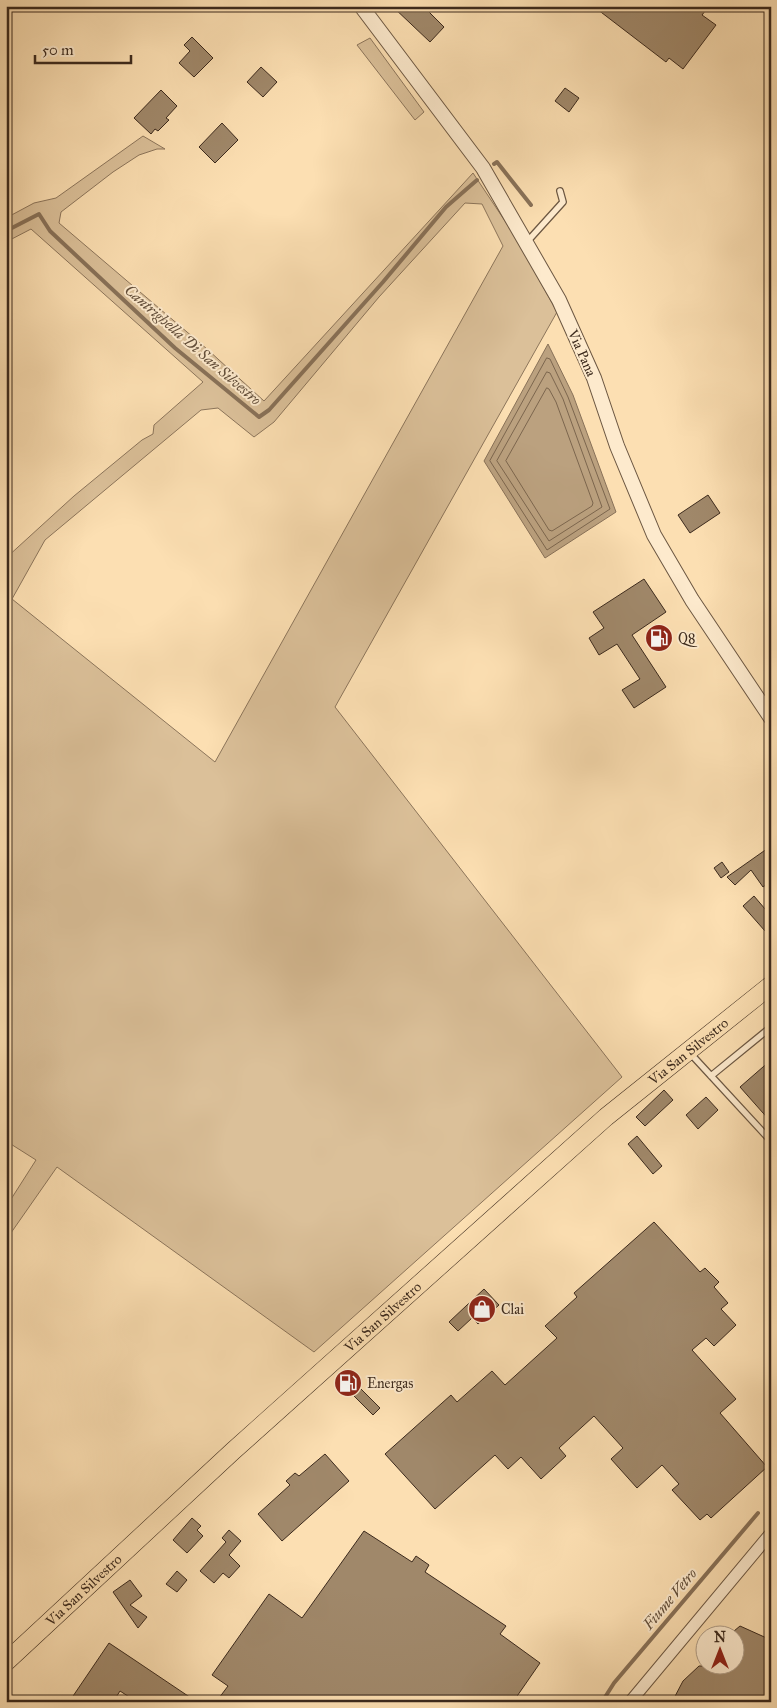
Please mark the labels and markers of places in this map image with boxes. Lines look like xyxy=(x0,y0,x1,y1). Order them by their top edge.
fuel station icon: Q8 xyxy=(644,623,674,653)
place label: Q8 xyxy=(678,630,698,647)
shop icon: Clai xyxy=(467,1294,497,1324)
place label: Clai xyxy=(501,1301,524,1318)
fuel station icon: Energas xyxy=(333,1368,363,1398)
place label: Energas xyxy=(367,1375,413,1392)

